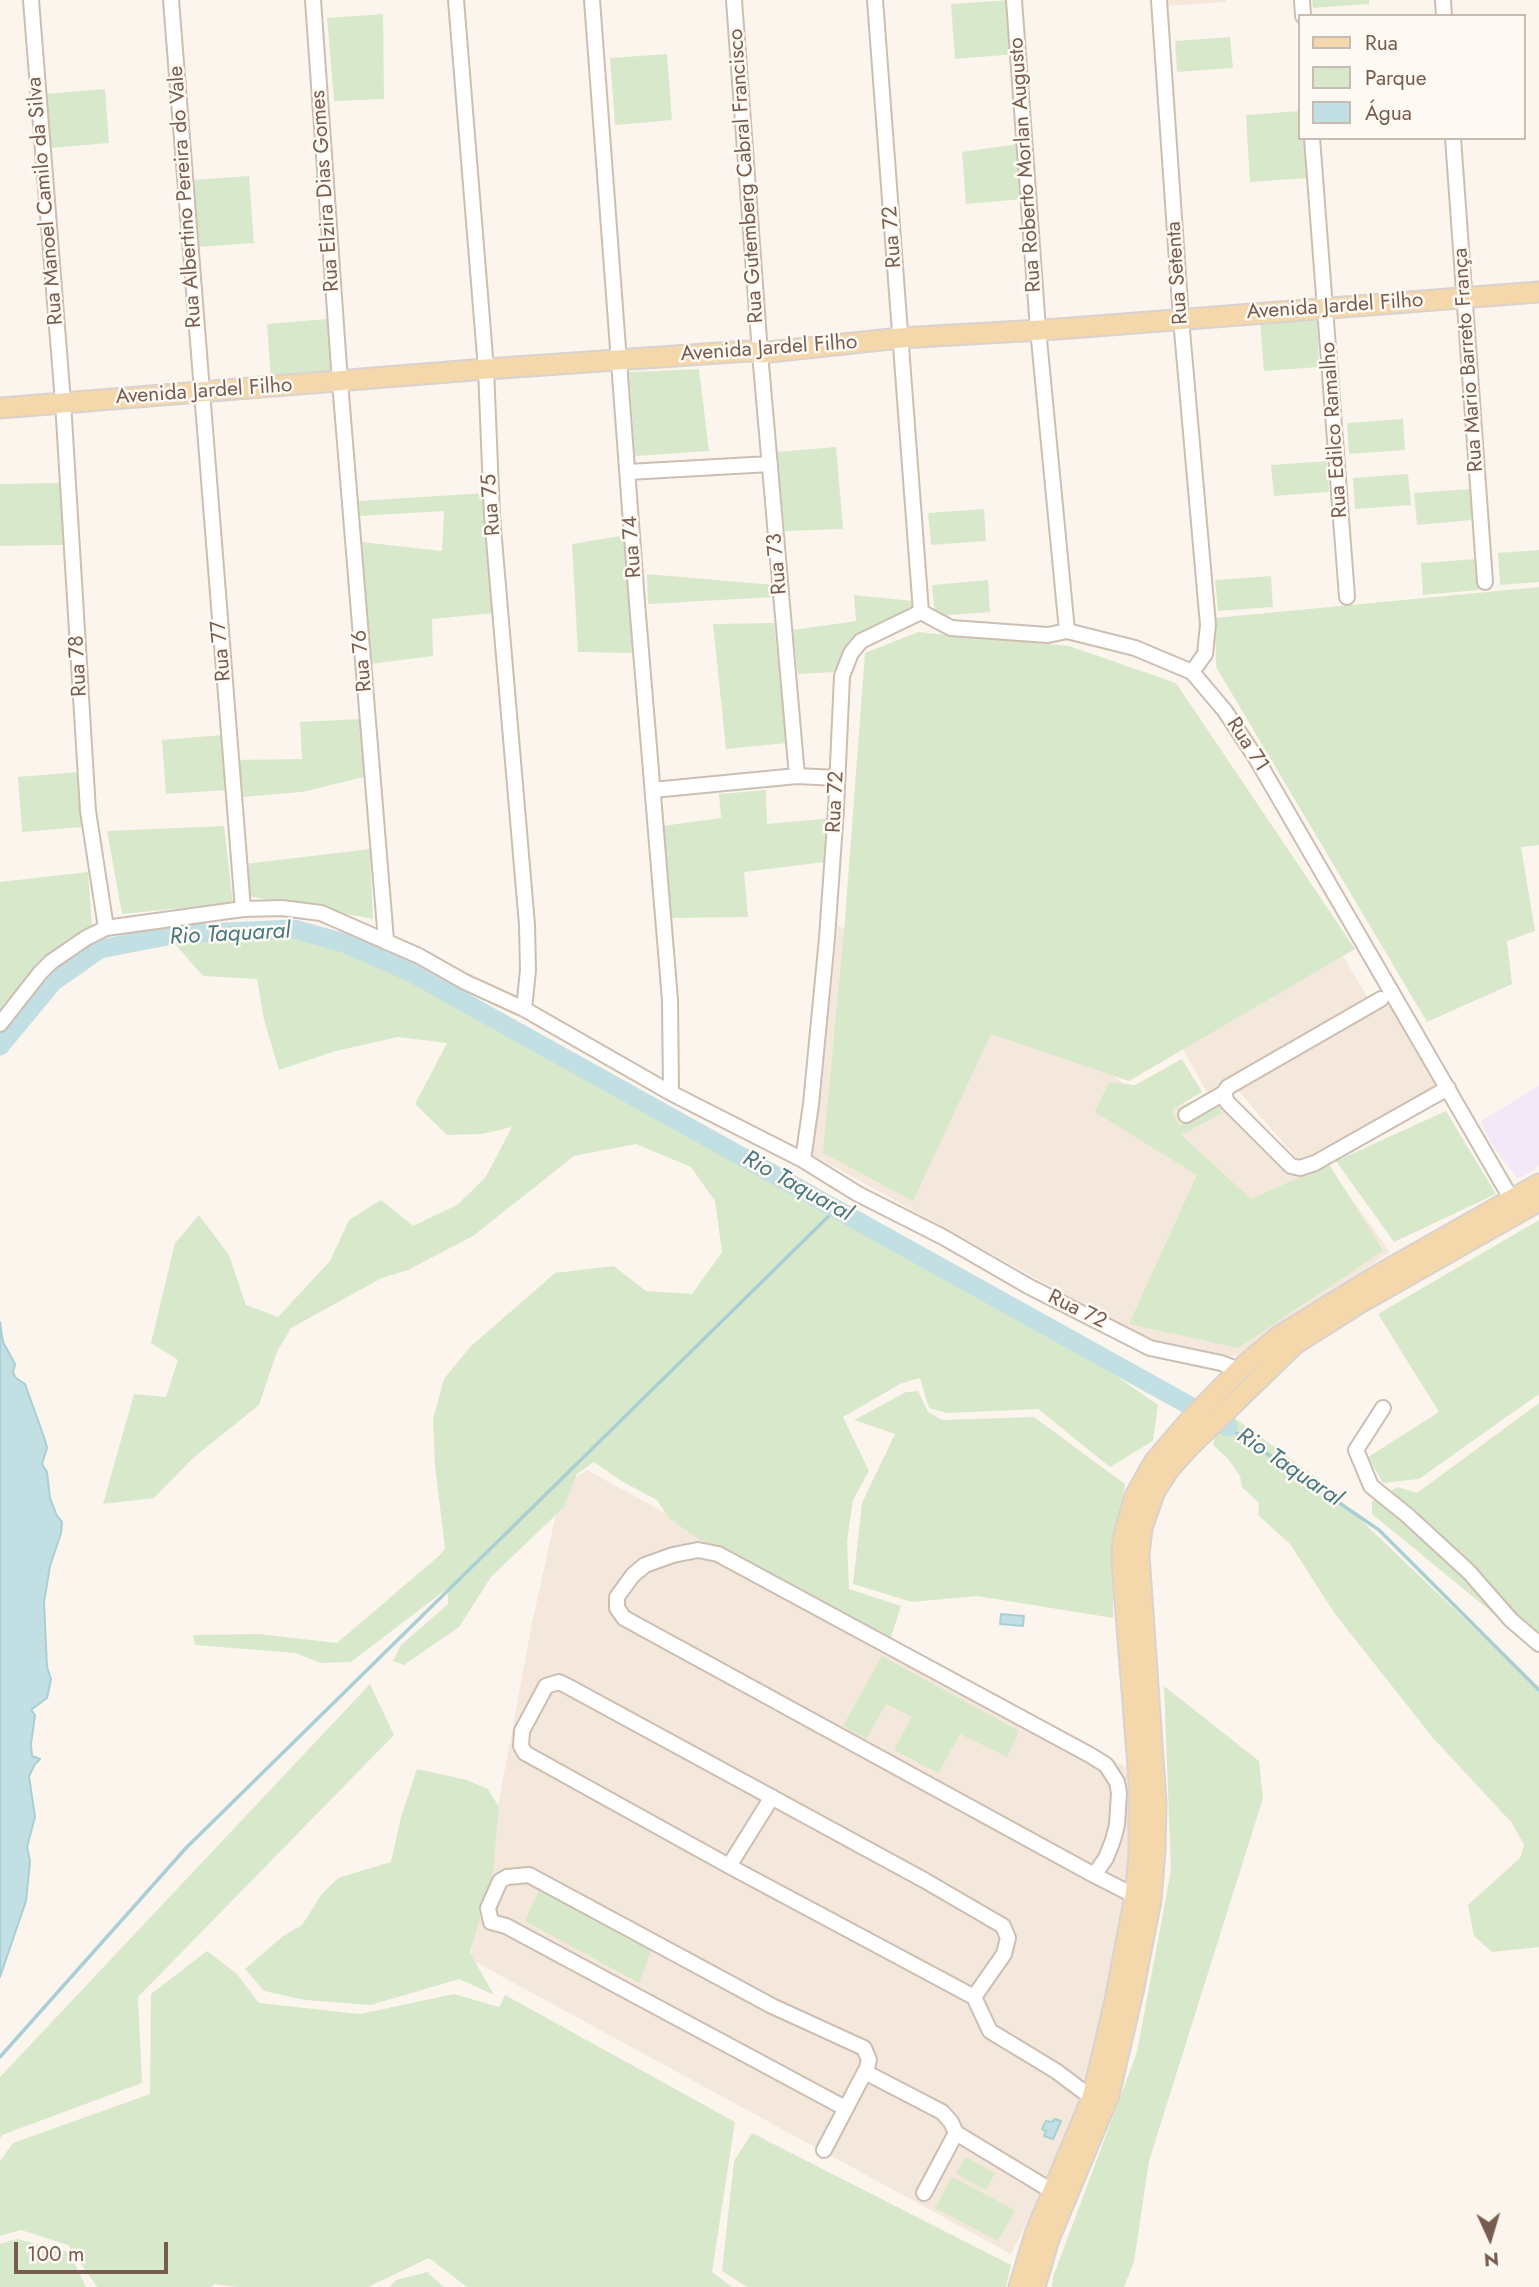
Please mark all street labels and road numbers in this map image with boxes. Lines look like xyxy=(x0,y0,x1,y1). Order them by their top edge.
street label: Rua Gutemberg Cabral Francisco xyxy=(724,28,770,324)
street label: Rua Roberto Morlan Augusto xyxy=(1005,37,1047,293)
street label: Rua Albertino Pereira do Vale xyxy=(164,65,208,329)
street label: Rua Manoel Camilo da Silva xyxy=(23,76,69,326)
street label: Rua Elzira Dias Gomes xyxy=(306,89,346,293)
street label: Rua 72 xyxy=(878,205,908,269)
street label: Rua Setenta xyxy=(1162,220,1194,326)
street label: Rua Mario Barreto França xyxy=(1449,247,1489,473)
street label: Avenida Jardel Filho xyxy=(1246,288,1424,326)
street label: Avenida Jardel Filho xyxy=(680,330,858,368)
street label: Rua Edilco Ramalho xyxy=(1316,341,1354,519)
street label: Avenida Jardel Filho xyxy=(115,373,293,411)
street label: Rua 75 xyxy=(477,473,507,537)
street label: Rua 74 xyxy=(618,515,648,579)
street label: Rua 73 xyxy=(763,532,793,596)
street label: Rua 77 xyxy=(207,619,237,683)
street label: Rua 76 xyxy=(348,629,378,693)
street label: Rua 78 xyxy=(65,635,93,697)
street label: Rua 71 xyxy=(1220,713,1274,777)
street label: Rua 72 xyxy=(822,770,850,834)
street label: Rua 72 xyxy=(1044,1285,1110,1335)

